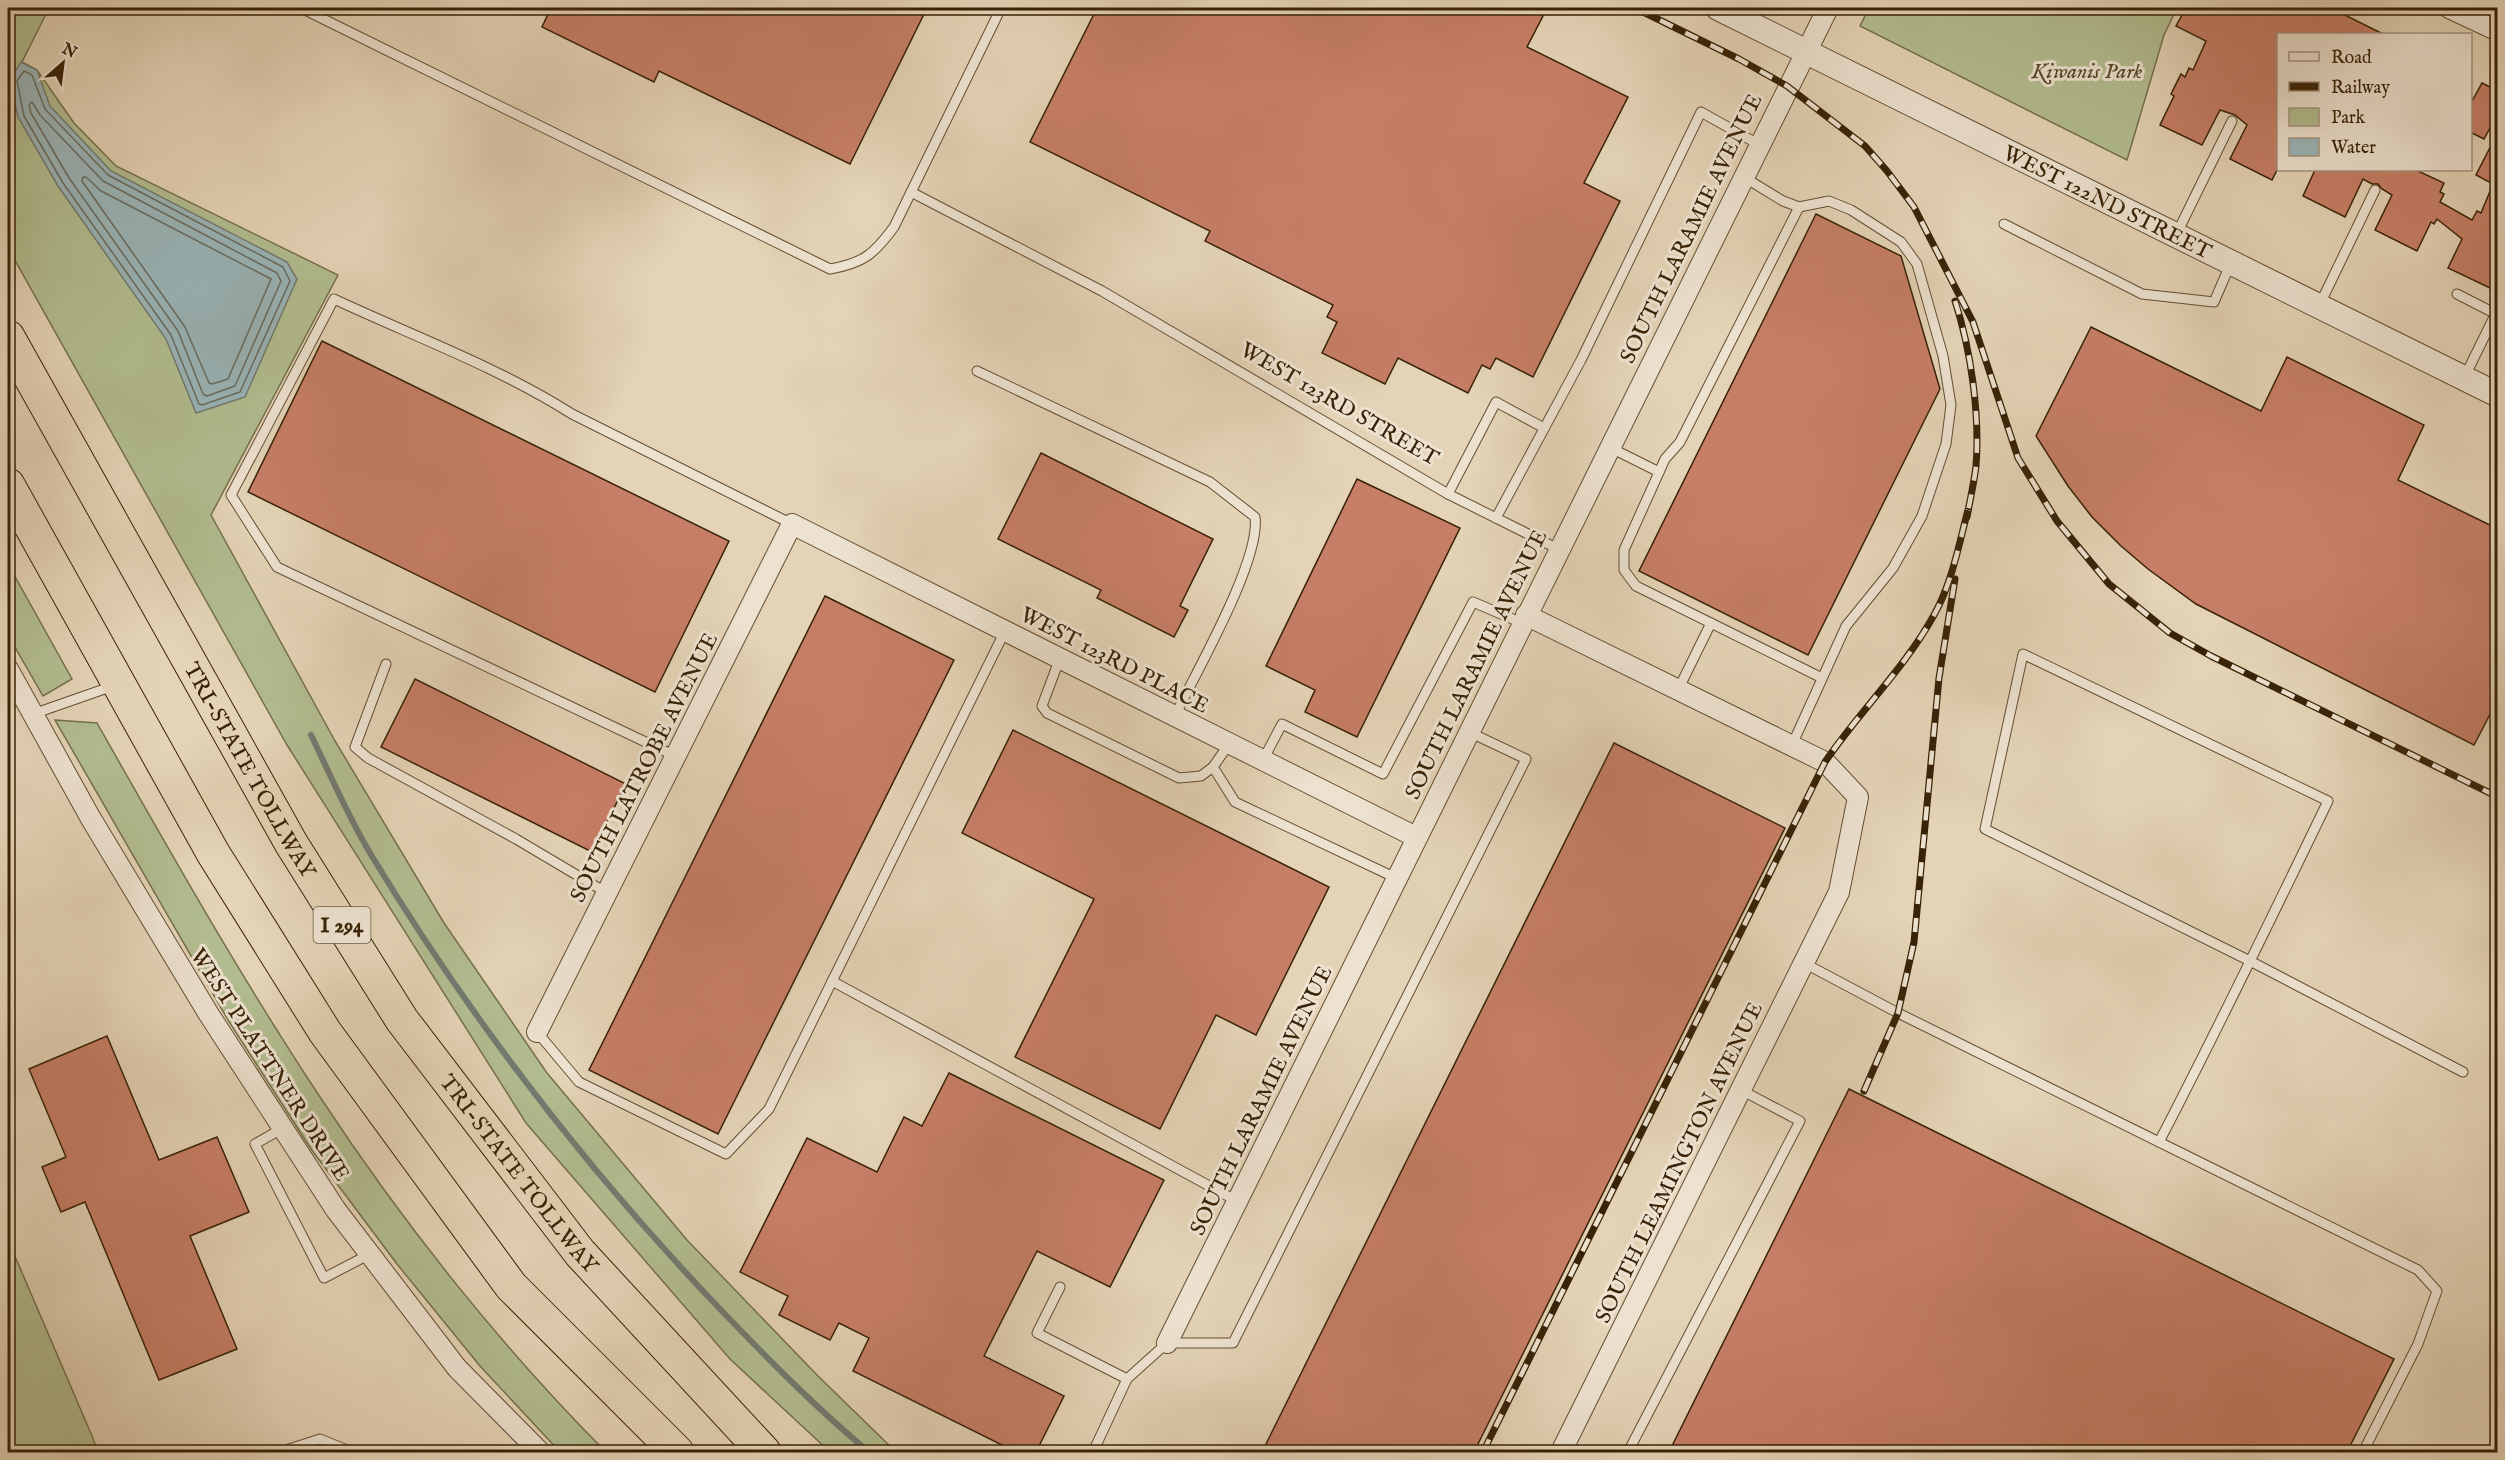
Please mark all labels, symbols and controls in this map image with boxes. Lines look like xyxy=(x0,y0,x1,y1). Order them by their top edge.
north arrow xyxy=(33,33,93,93)
legend xyxy=(2277,33,2472,171)
text: N xyxy=(57,39,80,64)
text: Road xyxy=(2331,47,2372,70)
park label: Kiwanis Park xyxy=(2031,58,2143,86)
text: Railway xyxy=(2331,77,2390,100)
street label: SOUTH LARAMIE AVENUE xyxy=(1614,90,1769,368)
text: Park xyxy=(2331,107,2366,130)
text: Water xyxy=(2331,137,2376,160)
street label: WEST 122ND STREET xyxy=(1998,140,2216,267)
street label: WEST 123RD STREET xyxy=(1235,336,1443,473)
street label: SOUTH LARAMIE AVENUE xyxy=(1399,526,1554,804)
street label: WEST 123RD PLACE xyxy=(1015,601,1213,720)
street label: SOUTH LATROBE AVENUE xyxy=(564,628,725,908)
street label: TRI-STATE TOLLWAY xyxy=(177,658,322,885)
road number: I 294 xyxy=(314,907,370,943)
street label: WEST PLATTNER DRIVE xyxy=(183,943,355,1187)
street label: SOUTH LARAMIE AVENUE xyxy=(1184,962,1339,1240)
street label: SOUTH LEAMINGTON AVENUE xyxy=(1590,998,1770,1328)
street label: TRI-STATE TOLLWAY xyxy=(433,1070,604,1281)

